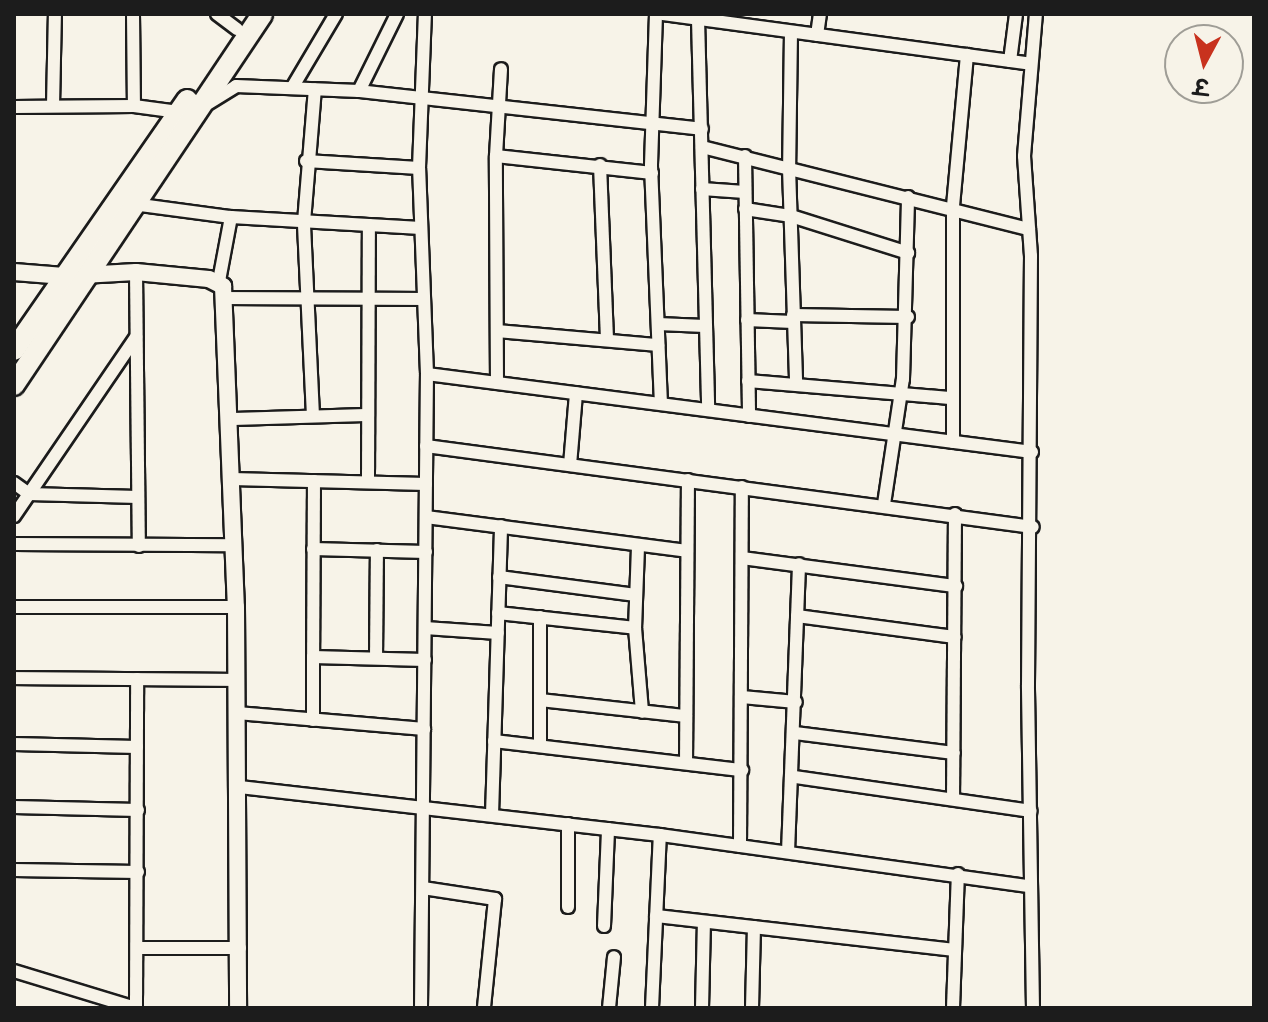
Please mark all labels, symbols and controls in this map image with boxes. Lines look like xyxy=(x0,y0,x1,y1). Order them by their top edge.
north arrow xyxy=(1164,24,1244,104)
text: उ xyxy=(1192,71,1210,102)

